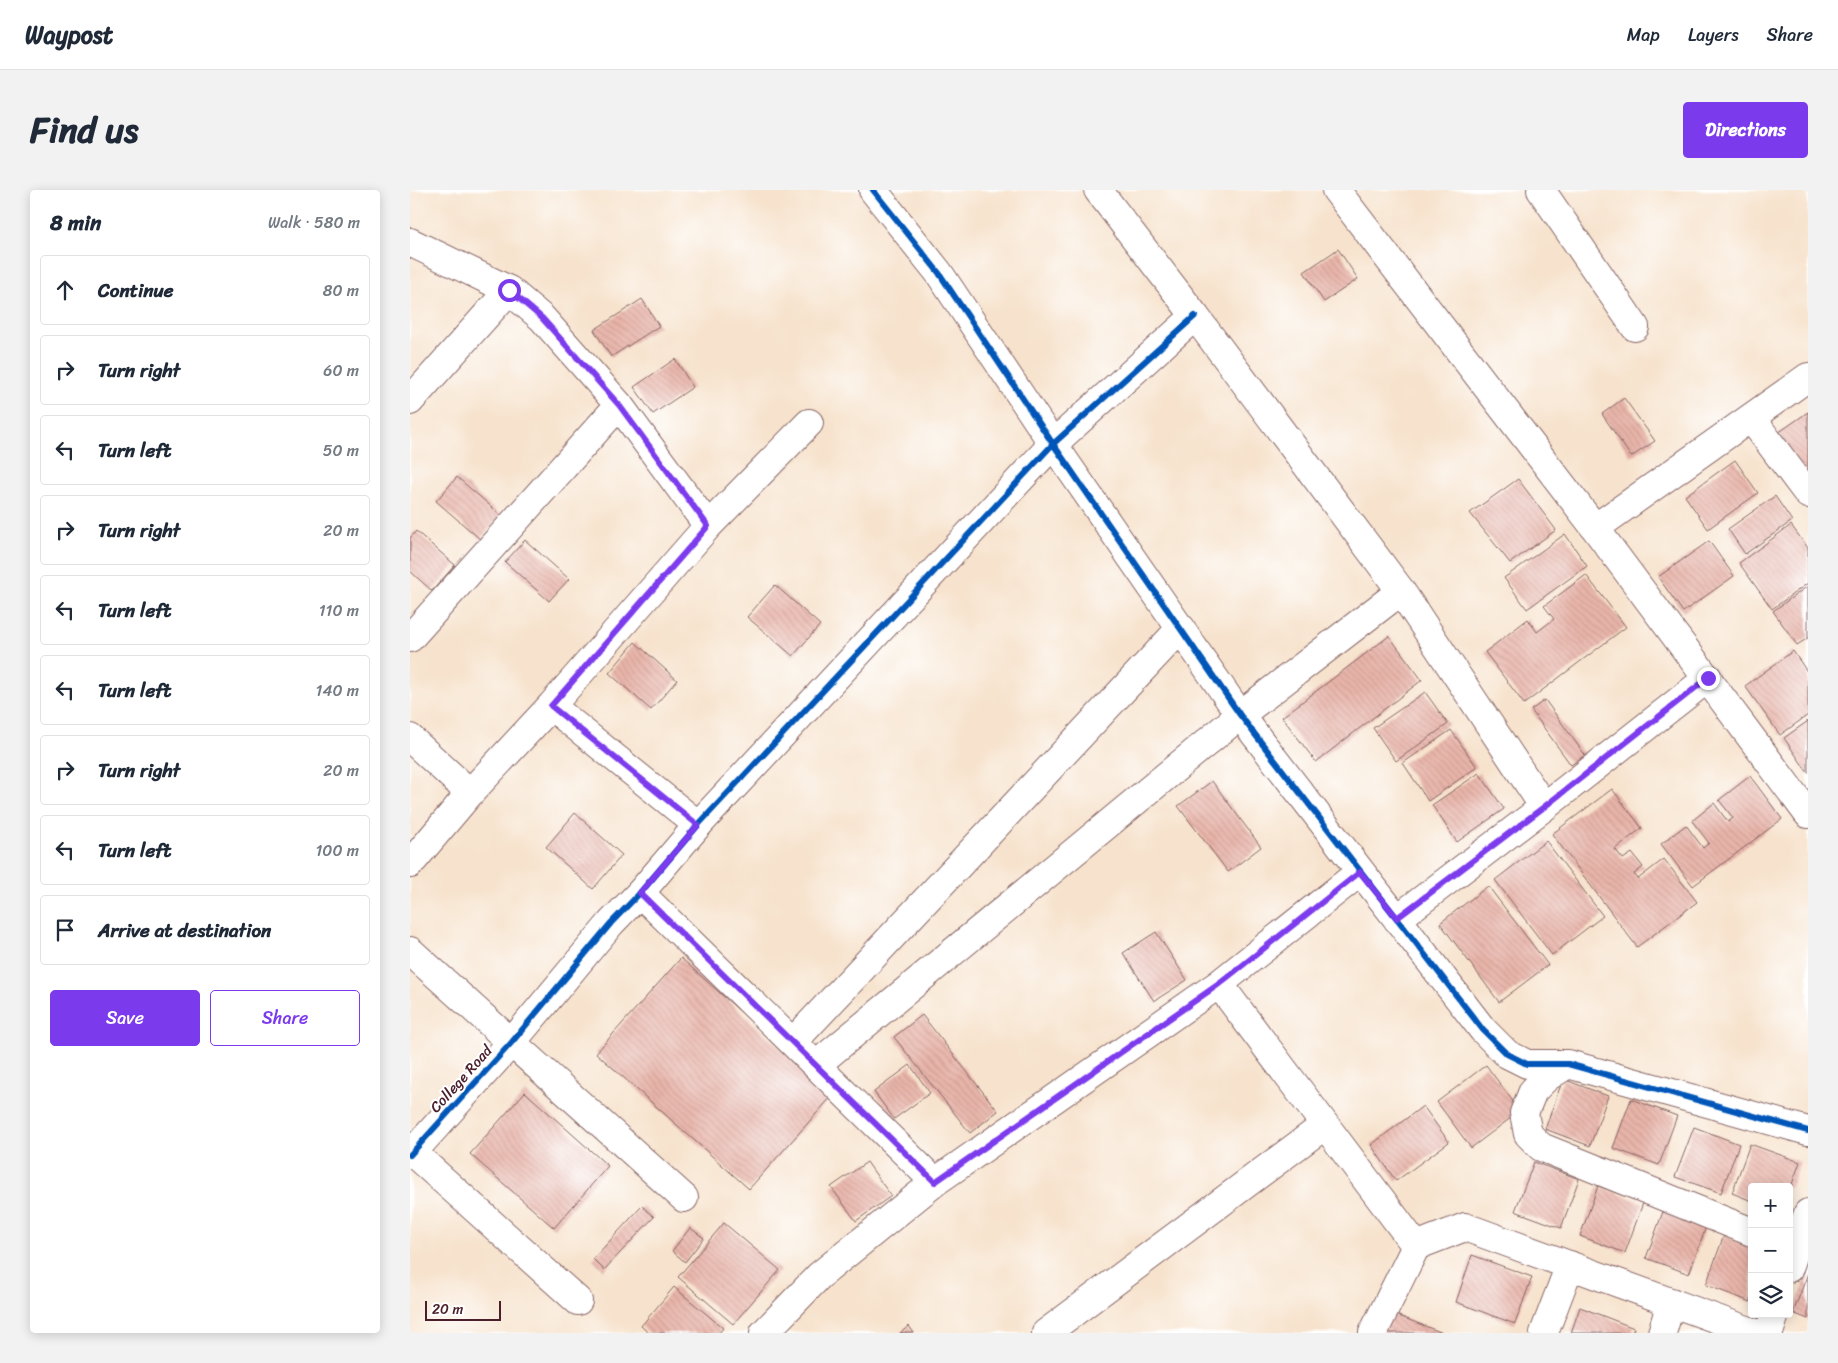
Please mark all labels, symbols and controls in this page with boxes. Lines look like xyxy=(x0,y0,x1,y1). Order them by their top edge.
text: Waypost xyxy=(25,14,113,56)
text: Map xyxy=(1627,19,1660,51)
text: Layers xyxy=(1688,19,1739,51)
text: Share xyxy=(1767,19,1813,51)
text: Find us xyxy=(30,99,138,161)
button: Directions xyxy=(1683,102,1808,158)
text: 8 min xyxy=(50,204,101,242)
text: Walk · 580 m xyxy=(268,208,360,237)
text: Continue xyxy=(98,274,174,307)
icon: ahead xyxy=(51,276,79,304)
text: 80 m xyxy=(323,276,359,305)
route start xyxy=(498,279,521,302)
text: Turn right xyxy=(98,354,180,387)
icon: right xyxy=(51,356,79,384)
text: 60 m xyxy=(323,356,359,385)
text: Turn left xyxy=(98,434,171,467)
icon: left xyxy=(51,436,79,464)
text: 50 m xyxy=(323,436,359,465)
text: Turn right xyxy=(98,514,180,547)
icon: right xyxy=(51,516,79,544)
text: 20 m xyxy=(323,516,359,545)
text: Turn left xyxy=(98,594,171,627)
icon: left xyxy=(51,596,79,624)
text: 110 m xyxy=(319,596,359,625)
route end xyxy=(1697,667,1720,690)
text: Turn left xyxy=(98,674,171,707)
icon: left xyxy=(51,676,79,704)
text: 140 m xyxy=(316,676,359,705)
text: Turn right xyxy=(98,754,180,787)
icon: right xyxy=(51,756,79,784)
text: 20 m xyxy=(323,756,359,785)
text: Turn left xyxy=(98,834,171,867)
icon: left xyxy=(51,836,79,864)
text: 100 m xyxy=(315,836,359,865)
text: Arrive at destination xyxy=(98,914,271,947)
icon: arrive xyxy=(51,916,79,944)
button: Save xyxy=(50,990,200,1046)
button: Share xyxy=(210,990,360,1046)
street label: College Road xyxy=(423,1038,500,1119)
map controls xyxy=(1748,1183,1793,1318)
button: + xyxy=(1748,1183,1793,1228)
button: − xyxy=(1748,1228,1793,1273)
button: layers xyxy=(1748,1273,1793,1318)
text: 20 m xyxy=(432,1297,463,1322)
scale bar xyxy=(425,1298,501,1321)

